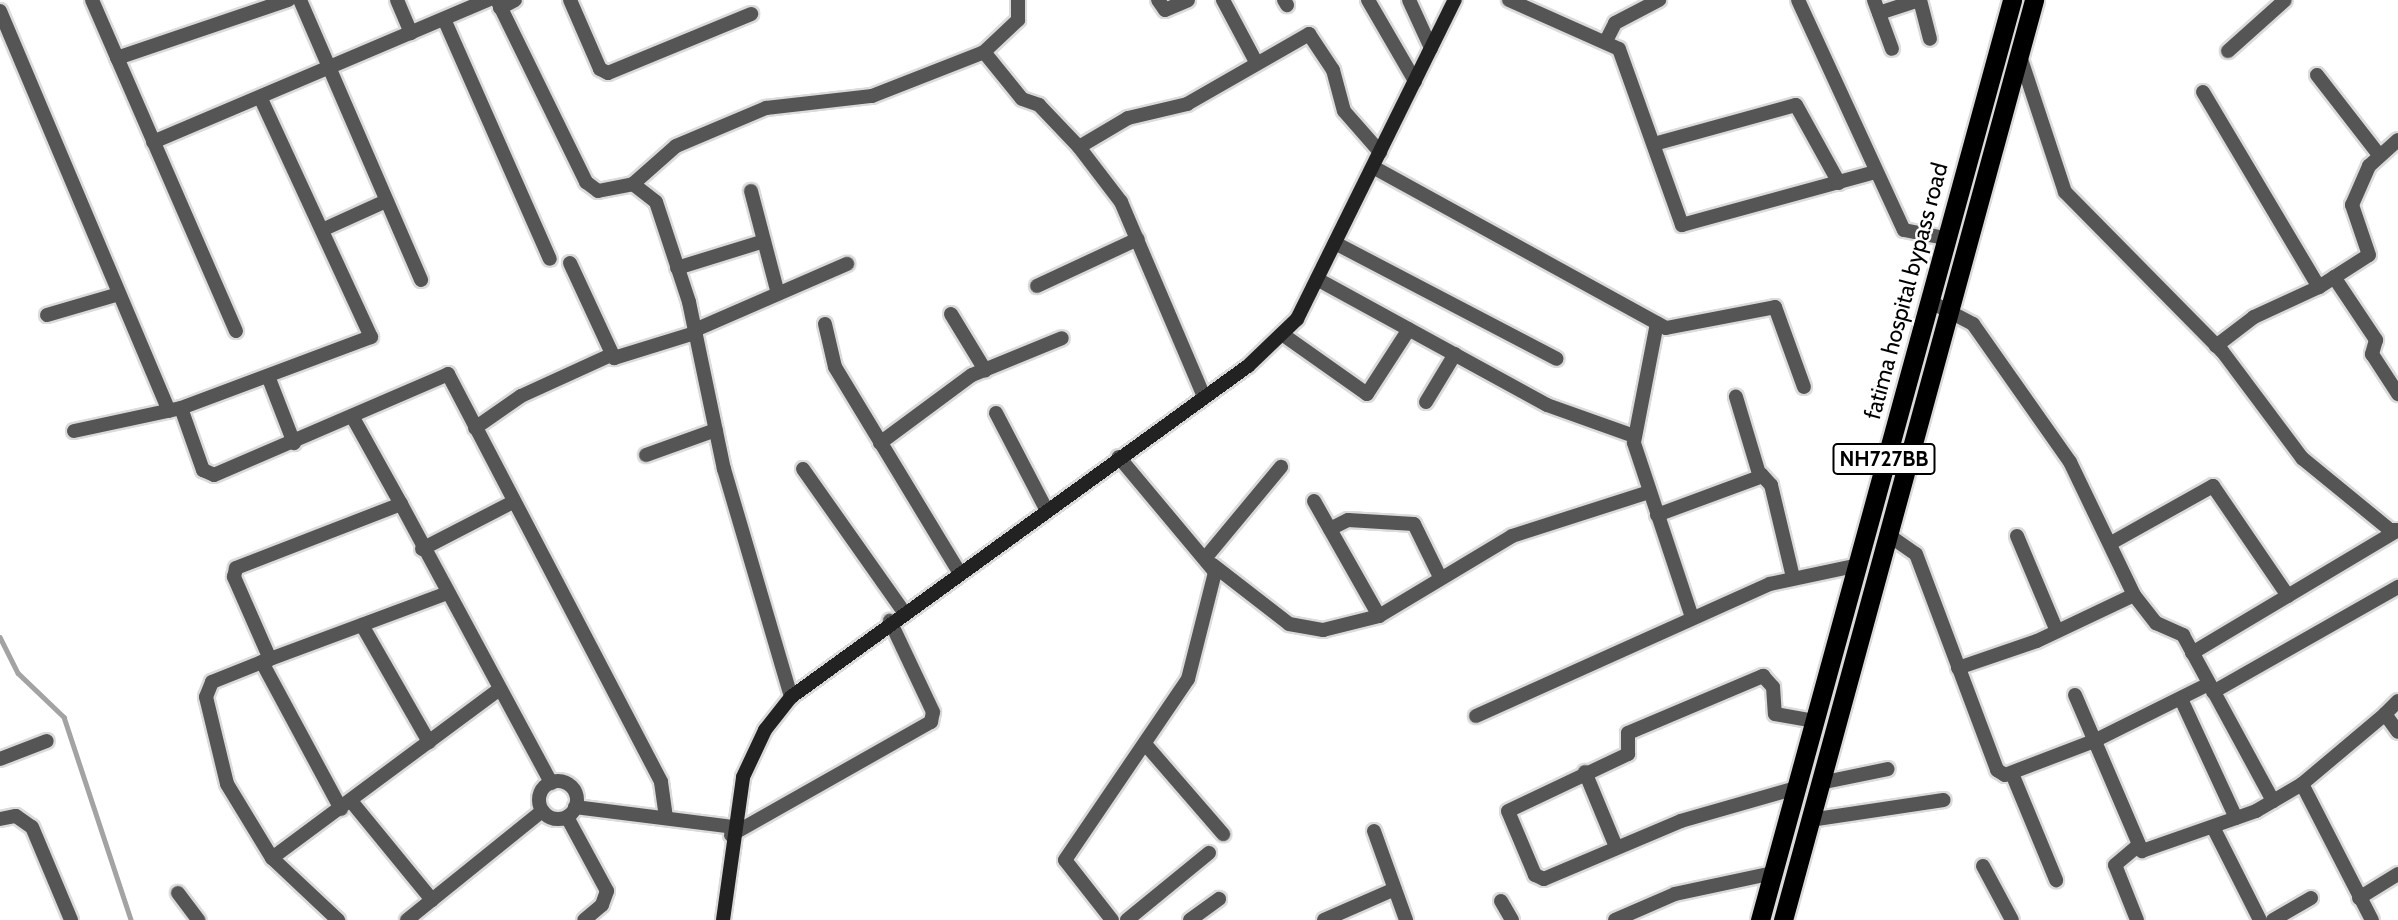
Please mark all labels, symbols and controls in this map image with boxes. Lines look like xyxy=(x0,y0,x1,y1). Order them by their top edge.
street label: fatima hospital bypass road xyxy=(1858,160,1954,422)
road number: NH727BB xyxy=(1832,442,1937,476)

